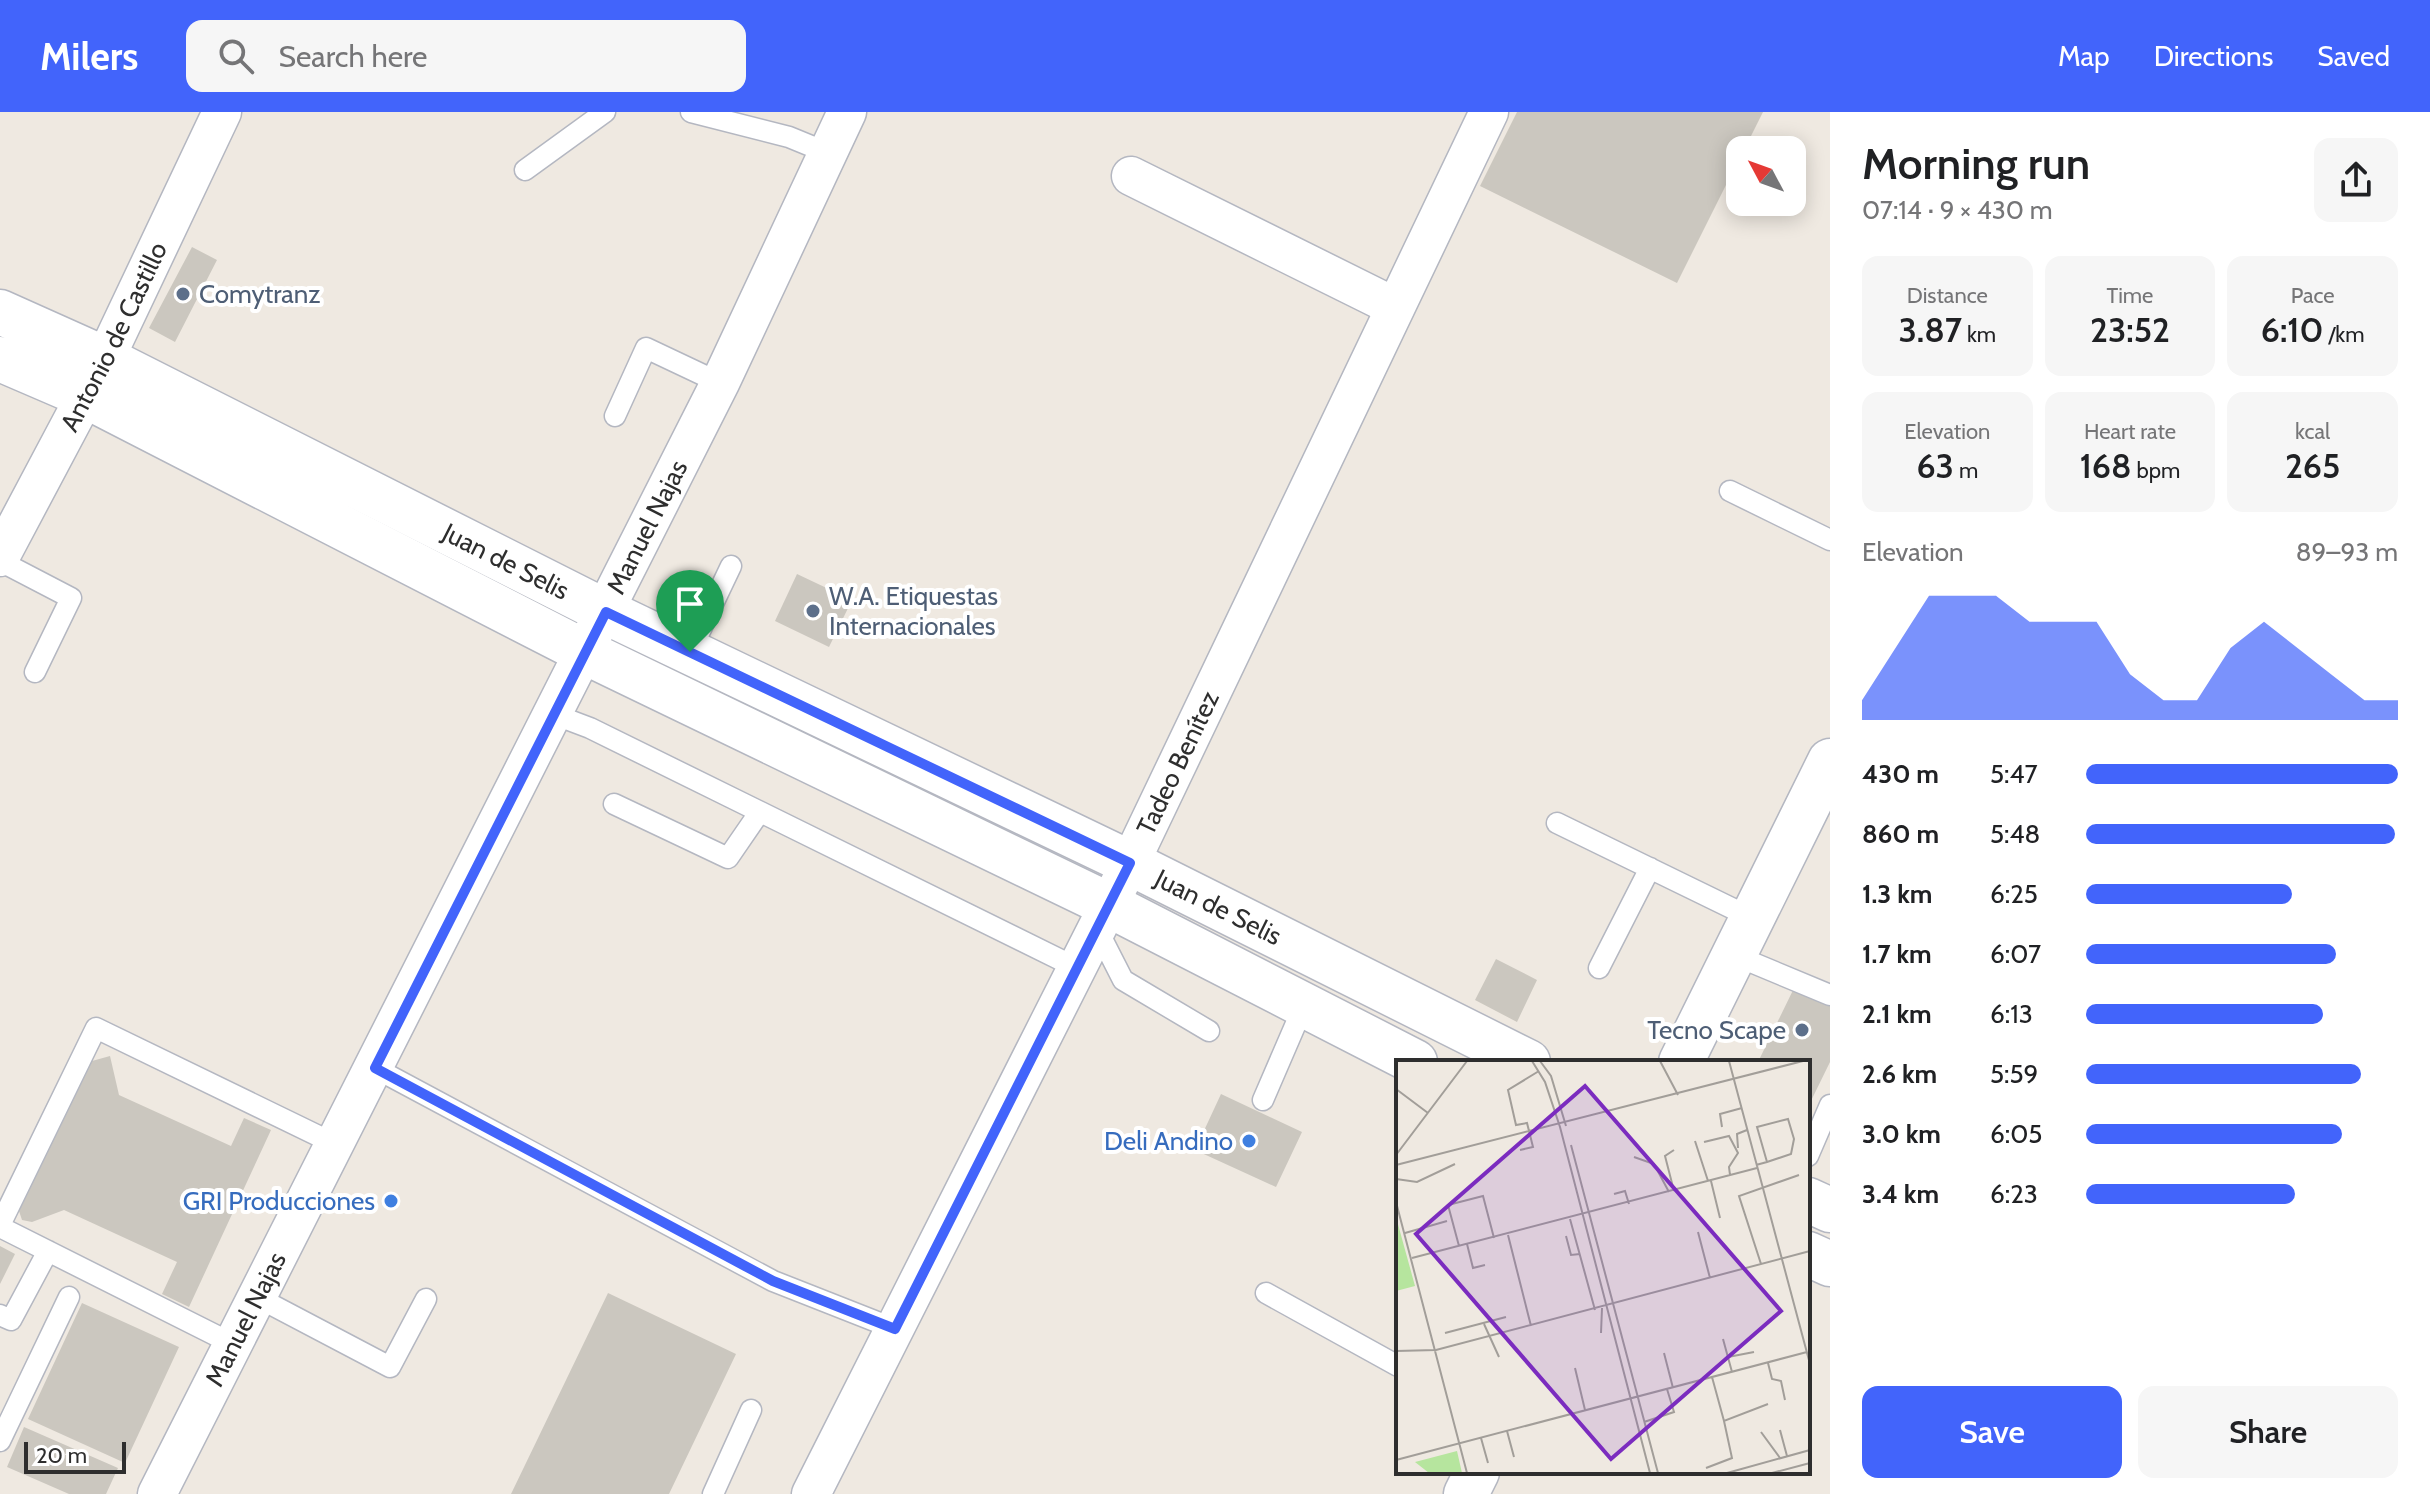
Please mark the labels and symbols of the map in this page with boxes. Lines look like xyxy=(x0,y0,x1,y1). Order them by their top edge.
north arrow xyxy=(1726,136,1806,216)
street label: Antonio de Castillo xyxy=(54,237,174,437)
place label: Comytranz xyxy=(199,278,321,310)
marker: Comytranz xyxy=(174,285,192,303)
street label: Manuel Najas xyxy=(600,454,694,600)
street label: Juan de Selis xyxy=(436,516,575,607)
pin xyxy=(656,570,724,652)
place label: W.A. Etiquestas Internacionales xyxy=(829,580,998,642)
marker: W.A. Etiquestas Internacionales xyxy=(804,602,822,620)
street label: Tadeo Benítez xyxy=(1130,686,1226,840)
street label: Juan de Selis xyxy=(1149,862,1287,952)
place label: Tecno Scape xyxy=(1647,1014,1786,1046)
marker: Tecno Scape xyxy=(1793,1021,1811,1039)
inset map xyxy=(1396,1060,1810,1474)
place label: Deli Andino xyxy=(1104,1125,1233,1157)
marker: Deli Andino xyxy=(1240,1132,1258,1150)
place label: GRI Producciones xyxy=(183,1185,375,1217)
marker: GRI Producciones xyxy=(382,1192,400,1210)
street label: Manuel Najas xyxy=(198,1247,293,1392)
scale bar xyxy=(24,1438,126,1474)

